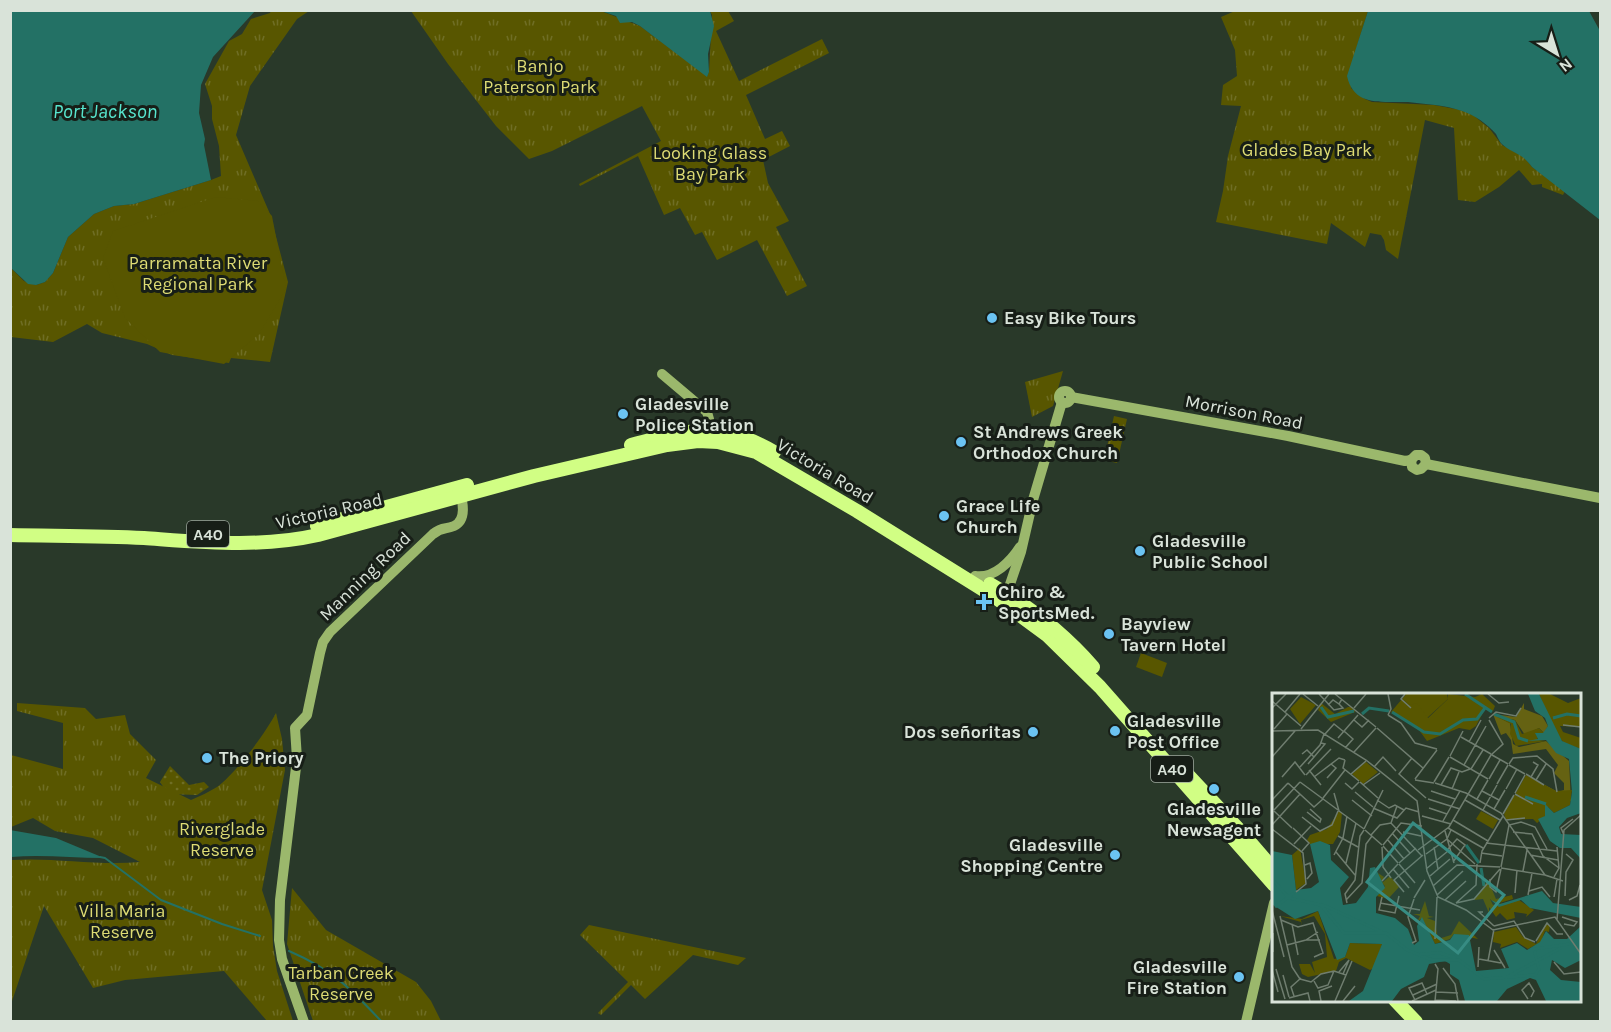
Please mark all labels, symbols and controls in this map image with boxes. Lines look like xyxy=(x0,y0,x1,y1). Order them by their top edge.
north arrow xyxy=(1527,24,1587,84)
text: N xyxy=(1556,54,1576,76)
park label: Banjo Paterson Park xyxy=(483,55,597,98)
water label: Port Jackson xyxy=(53,100,157,123)
park label: Glades Bay Park xyxy=(1242,139,1372,161)
park label: Looking Glass Bay Park xyxy=(653,142,767,185)
park label: Parramatta River Regional Park xyxy=(129,252,268,295)
place label: Easy Bike Tours xyxy=(1004,307,1136,329)
marker: Easy Bike Tours xyxy=(985,311,999,325)
street label: Morrison Road xyxy=(1183,390,1305,434)
place label: Gladesville Police Station xyxy=(635,393,754,436)
marker: Gladesville Police Station xyxy=(616,407,630,421)
place label: St Andrews Greek Orthodox Church xyxy=(973,421,1123,464)
street label: Victoria Road xyxy=(773,434,877,508)
marker: St Andrews Greek Orthodox Church xyxy=(954,435,968,449)
street label: Victoria Road xyxy=(273,488,385,534)
place label: Grace Life Church xyxy=(956,495,1040,538)
marker: Grace Life Church xyxy=(937,509,951,523)
road number: A40 xyxy=(187,521,229,547)
street label: Manning Road xyxy=(315,527,415,625)
place label: Gladesville Public School xyxy=(1152,530,1268,573)
marker: Gladesville Public School xyxy=(1133,544,1147,558)
place label: Chiro & SportsMed. xyxy=(998,581,1095,624)
marker: Chiro & SportsMed. xyxy=(975,593,993,611)
place label: Bayview Tavern Hotel xyxy=(1121,613,1226,656)
marker: Bayview Tavern Hotel xyxy=(1102,627,1116,641)
inset map xyxy=(1272,693,1581,1002)
place label: Gladesville Post Office xyxy=(1127,710,1221,753)
place label: Dos señoritas xyxy=(904,721,1021,743)
marker: Gladesville Post Office xyxy=(1108,724,1122,738)
marker: Dos señoritas xyxy=(1026,725,1040,739)
place label: The Priory xyxy=(219,747,304,769)
marker: The Priory xyxy=(200,751,214,765)
road number: A40 xyxy=(1151,756,1193,782)
marker: Gladesville Newsagent xyxy=(1207,782,1221,796)
place label: Gladesville Newsagent xyxy=(1167,798,1261,841)
park label: Riverglade Reserve xyxy=(179,818,265,861)
place label: Gladesville Shopping Centre xyxy=(960,834,1103,877)
marker: Gladesville Shopping Centre xyxy=(1108,848,1122,862)
park label: Villa Maria Reserve xyxy=(79,900,165,943)
place label: Gladesville Fire Station xyxy=(1127,956,1227,999)
park label: Tarban Creek Reserve xyxy=(288,962,394,1005)
marker: Gladesville Fire Station xyxy=(1232,970,1246,984)

